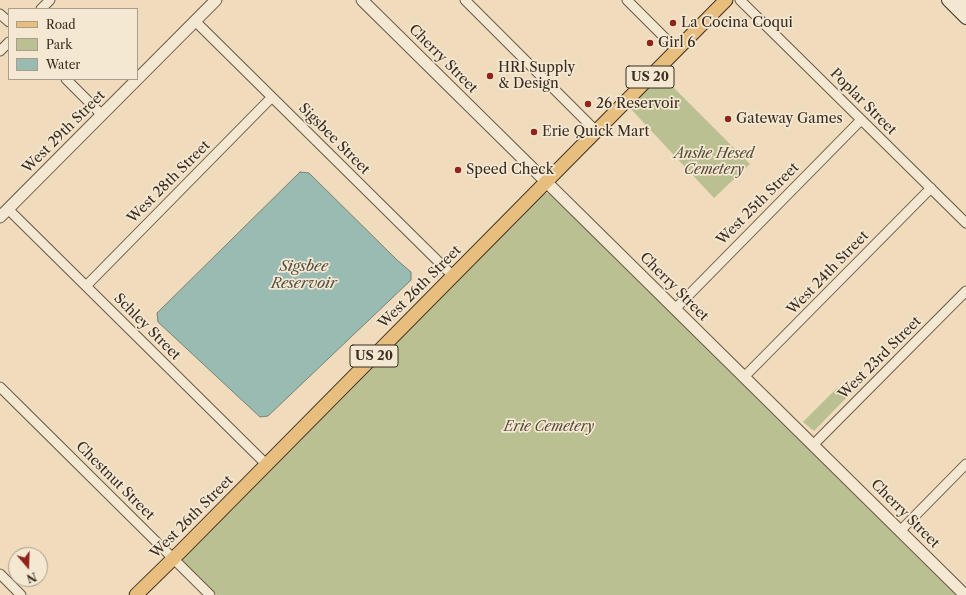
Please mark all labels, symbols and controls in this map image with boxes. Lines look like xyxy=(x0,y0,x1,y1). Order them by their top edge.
legend xyxy=(8,8,138,80)
place label: La Cocina Coqui xyxy=(681,15,793,31)
text: Road xyxy=(46,17,76,32)
marker: La Cocina Coqui xyxy=(668,18,678,28)
street label: Cherry Street xyxy=(405,21,481,97)
place label: Girl 6 xyxy=(658,35,696,51)
text: Park xyxy=(46,37,72,52)
marker: Girl 6 xyxy=(645,38,655,48)
text: Water xyxy=(46,57,80,72)
place label: HRI Supply & Design xyxy=(498,60,575,92)
street label: Poplar Street xyxy=(826,65,900,139)
road number: US 20 xyxy=(626,66,674,88)
marker: HRI Supply & Design xyxy=(485,71,495,81)
street label: West 29th Street xyxy=(19,87,109,177)
place label: 26 Reservoir xyxy=(596,96,680,112)
marker: 26 Reservoir xyxy=(583,99,593,109)
street label: Sigsbee Street xyxy=(295,100,373,178)
place label: Gateway Games xyxy=(736,111,843,127)
marker: Gateway Games xyxy=(723,114,733,124)
place label: Erie Quick Mart xyxy=(542,124,649,140)
marker: Erie Quick Mart xyxy=(529,127,539,137)
street label: West 28th Street xyxy=(124,137,214,227)
park label: Anshe Hesed Cemetery xyxy=(674,146,754,178)
street label: West 25th Street xyxy=(713,159,803,249)
place label: Speed Check xyxy=(466,162,554,178)
marker: Speed Check xyxy=(453,165,463,175)
street label: West 24th Street xyxy=(784,228,872,318)
street label: West 26th Street xyxy=(375,242,465,332)
street label: Cherry Street xyxy=(636,249,712,325)
water label: Sigsbee Reservoir xyxy=(271,258,337,293)
street label: Schley Street xyxy=(110,290,184,364)
street label: West 23rd Street xyxy=(835,313,925,403)
road number: US 20 xyxy=(350,345,398,367)
park label: Erie Cemetery xyxy=(504,419,594,435)
street label: Chestnut Street xyxy=(72,438,158,524)
street label: West 26th Street xyxy=(147,472,237,562)
street label: Cherry Street xyxy=(867,476,943,552)
north arrow xyxy=(8,547,48,587)
text: N xyxy=(25,569,38,586)

